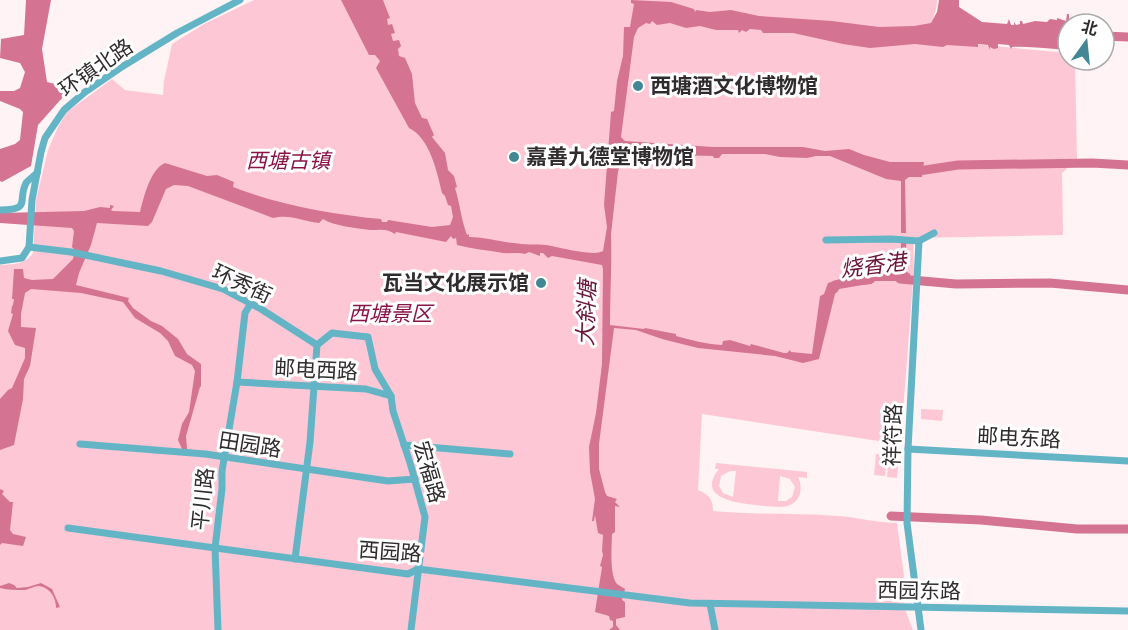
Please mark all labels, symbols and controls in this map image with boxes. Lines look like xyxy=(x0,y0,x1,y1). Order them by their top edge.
north arrow xyxy=(1056,12,1116,72)
text: 北 xyxy=(1079,15,1100,42)
street label: 环镇北路 xyxy=(53,32,140,106)
place label: 西塘酒文化博物馆 xyxy=(650,71,818,103)
marker: 西塘酒文化博物馆 xyxy=(631,79,645,93)
place label: 嘉善九德堂博物馆 xyxy=(526,142,694,174)
park label: 西塘古镇 xyxy=(246,146,333,178)
marker: 嘉善九德堂博物馆 xyxy=(507,150,521,164)
water label: 烧香港 xyxy=(838,246,911,287)
street label: 环秀街 xyxy=(206,257,277,313)
place label: 瓦当文化展示馆 xyxy=(382,268,529,300)
marker: 瓦当文化展示馆 xyxy=(534,276,548,290)
water label: 大斜塘 xyxy=(570,276,605,347)
park label: 西塘景区 xyxy=(348,299,435,331)
street label: 邮电西路 xyxy=(273,353,359,389)
street label: 祥符路 xyxy=(877,403,911,467)
street label: 邮电东路 xyxy=(976,421,1062,457)
street label: 田园路 xyxy=(216,425,283,467)
street label: 宏福路 xyxy=(404,438,452,507)
street label: 平川路 xyxy=(185,466,223,532)
street label: 西园路 xyxy=(357,535,422,571)
street label: 西园东路 xyxy=(877,575,961,609)

